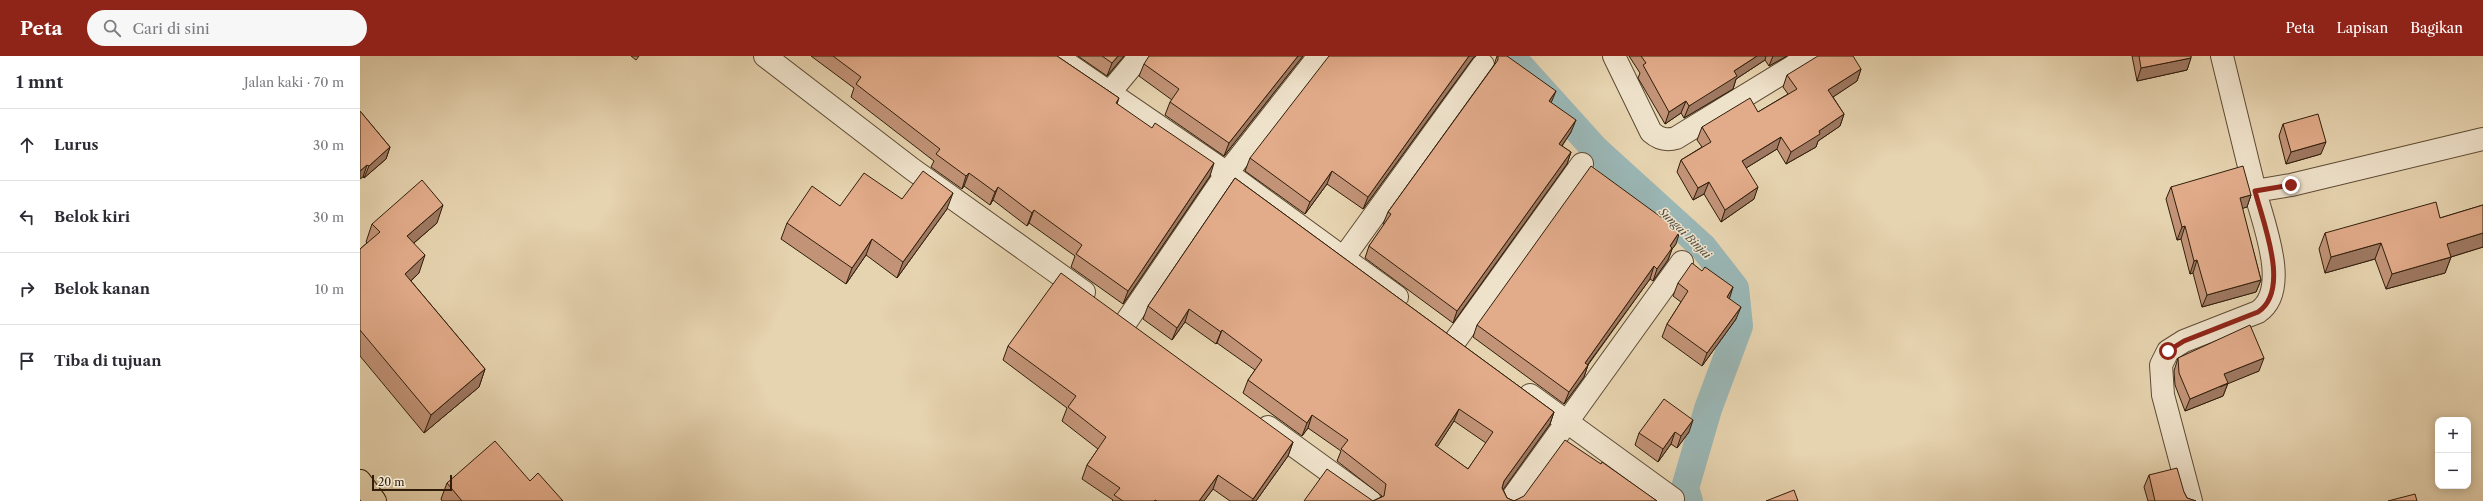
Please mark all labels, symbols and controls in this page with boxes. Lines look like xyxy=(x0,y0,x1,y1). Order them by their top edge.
search box xyxy=(87,10,367,46)
text: Peta xyxy=(20,17,63,40)
icon: search xyxy=(101,17,123,39)
text: Cari di sini xyxy=(133,19,210,38)
text: Peta xyxy=(2285,19,2315,37)
text: Lapisan xyxy=(2337,19,2388,37)
text: Bagikan xyxy=(2410,19,2463,37)
text: 1 mnt xyxy=(16,72,63,92)
text: Jalan kaki · 70 m xyxy=(244,74,344,90)
icon: ahead xyxy=(16,134,38,156)
text: Lurus xyxy=(54,135,99,154)
text: 30 m xyxy=(313,137,344,153)
route end xyxy=(2282,176,2300,194)
water label: Sungai Binjai xyxy=(1655,204,1715,262)
icon: left xyxy=(16,206,38,228)
text: Belok kiri xyxy=(54,207,130,226)
text: 30 m xyxy=(313,209,344,225)
icon: right xyxy=(16,278,38,300)
text: Belok kanan xyxy=(54,279,150,298)
text: 10 m xyxy=(315,281,344,297)
route start xyxy=(2159,342,2177,360)
icon: arrive xyxy=(16,350,38,372)
text: Tiba di tujuan xyxy=(54,351,162,370)
map controls xyxy=(2435,417,2471,489)
button: + xyxy=(2435,417,2471,453)
button: − xyxy=(2435,453,2471,489)
scale bar xyxy=(372,473,452,492)
text: 20 m xyxy=(378,475,404,489)

